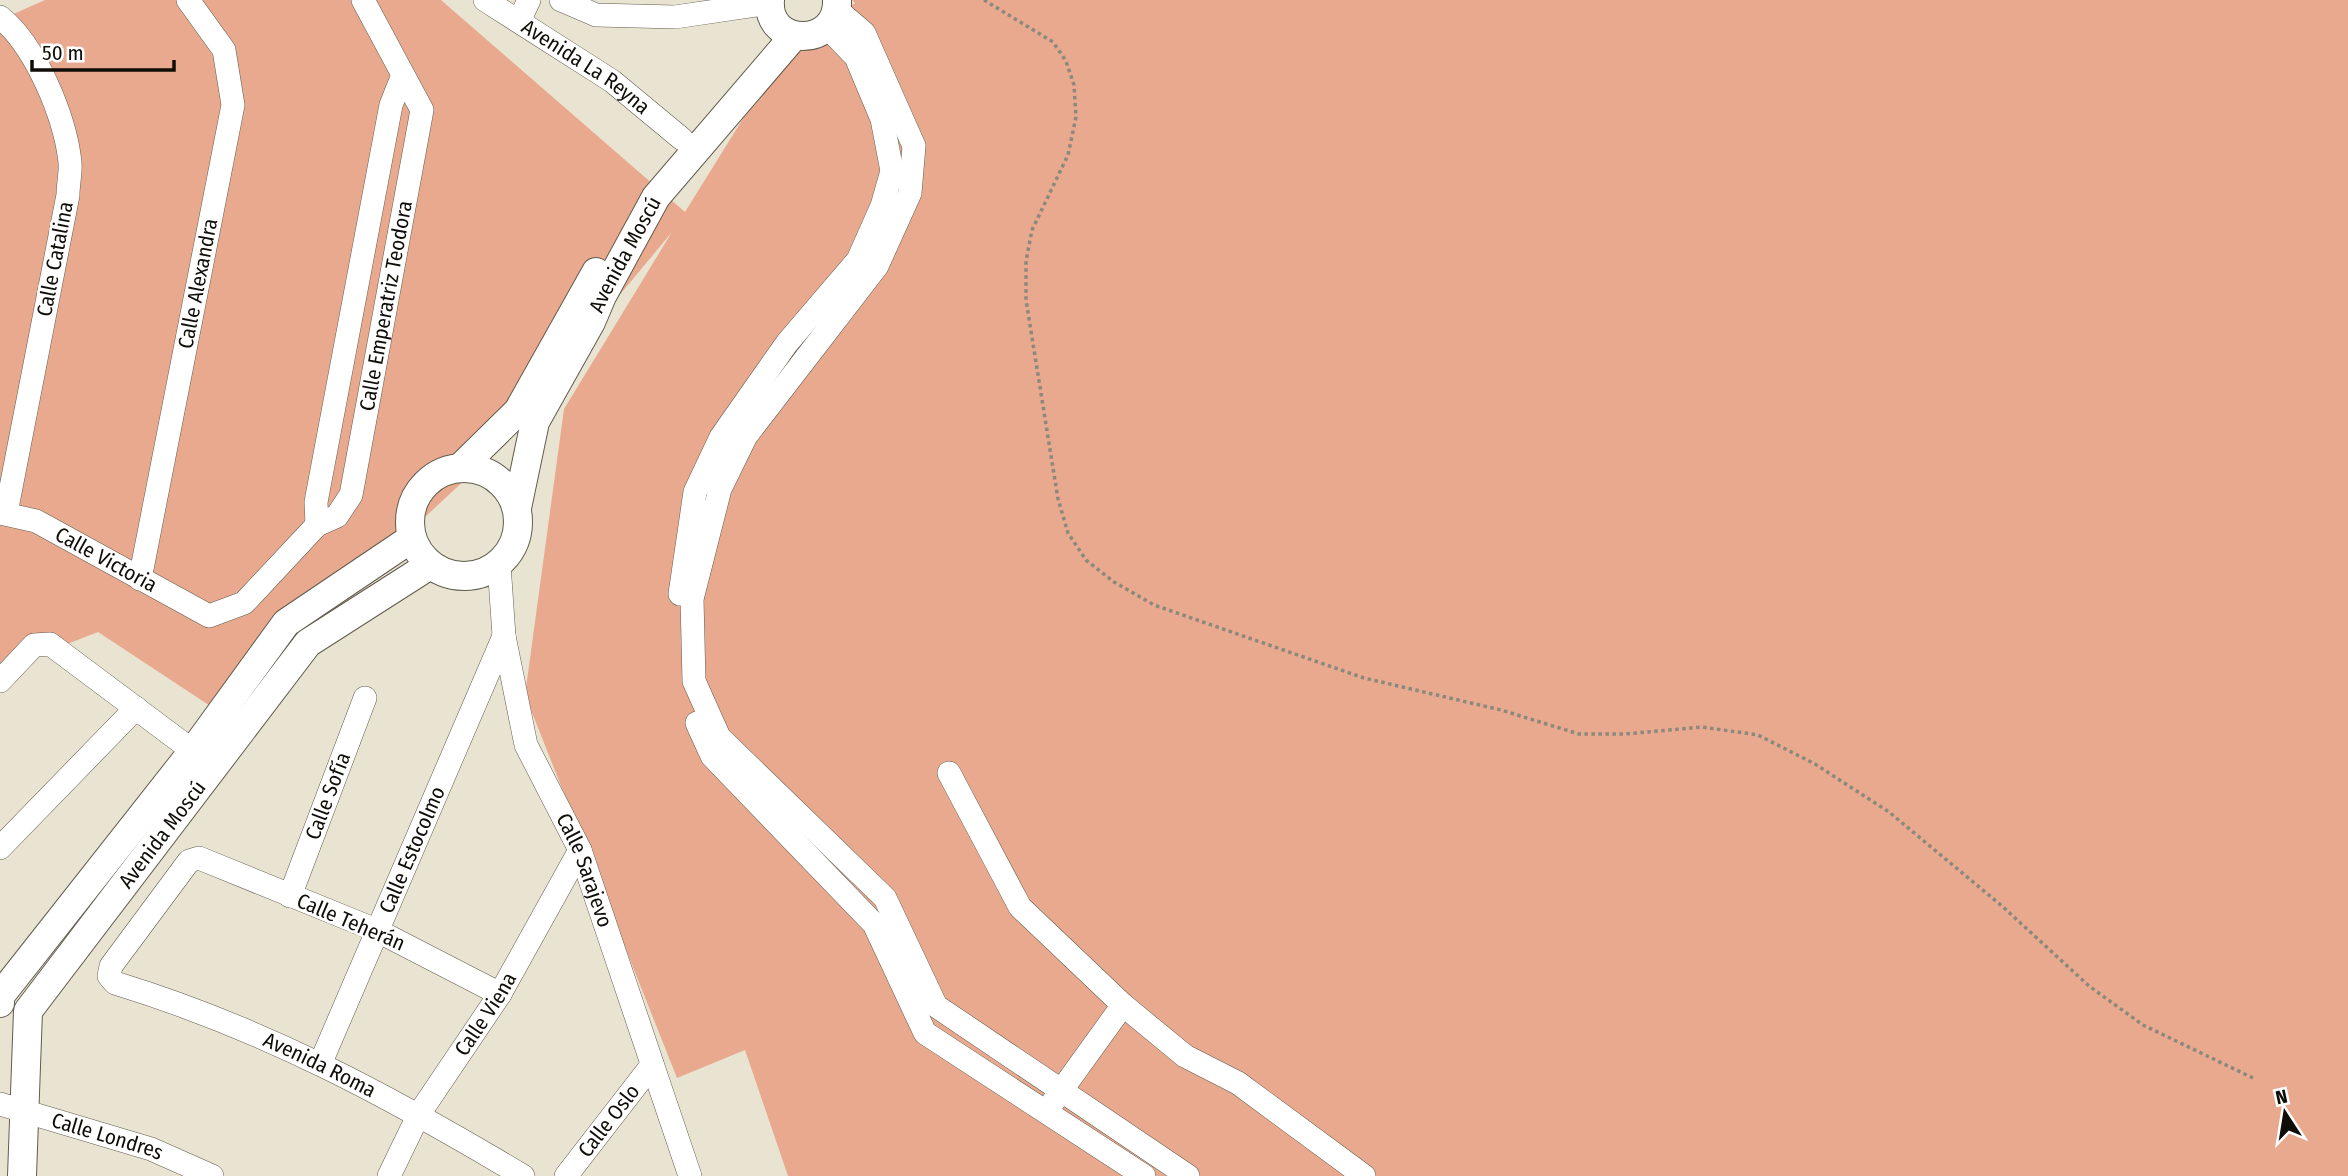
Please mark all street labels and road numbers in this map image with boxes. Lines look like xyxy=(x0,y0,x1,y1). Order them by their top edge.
street label: Avenida La Reyna xyxy=(517,14,655,120)
street label: Avenida Moscú xyxy=(583,192,667,317)
street label: Calle Catalina xyxy=(31,199,79,319)
street label: Calle Emperatriz Teodora xyxy=(354,199,418,413)
street label: Calle Alexandra xyxy=(172,216,223,351)
street label: Calle Victoria xyxy=(51,521,162,598)
street label: Calle Sofía xyxy=(300,748,356,843)
street label: Avenida Moscú xyxy=(113,775,212,893)
street label: Calle Estocolmo xyxy=(373,782,451,917)
street label: Calle Sarajevo xyxy=(550,809,618,931)
street label: Calle Teherán xyxy=(293,888,409,956)
street label: Calle Viena xyxy=(449,968,522,1061)
street label: Avenida Roma xyxy=(259,1027,381,1103)
street label: Calle Oslo xyxy=(572,1079,645,1162)
street label: Calle Londres xyxy=(48,1107,167,1166)

